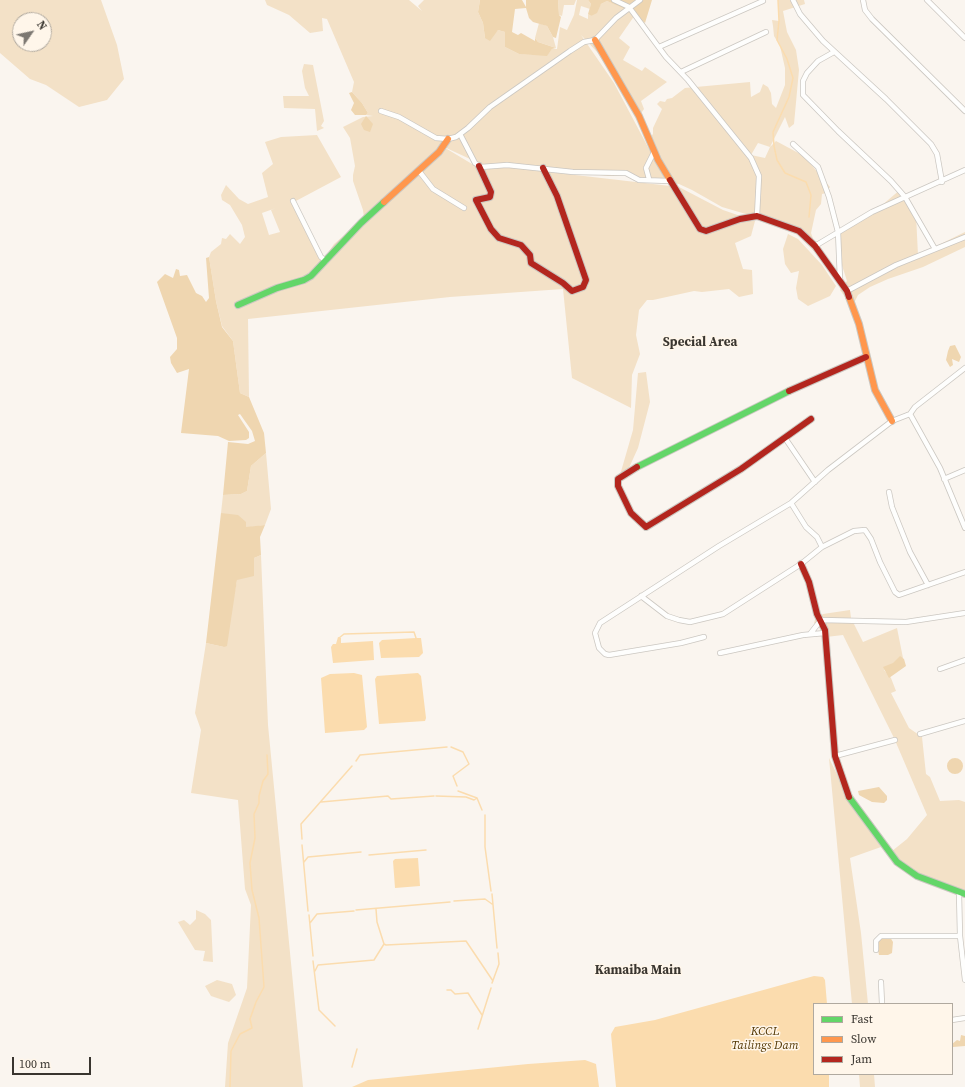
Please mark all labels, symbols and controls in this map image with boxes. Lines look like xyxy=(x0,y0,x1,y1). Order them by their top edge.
north arrow xyxy=(12,12,52,52)
text: N xyxy=(33,18,50,33)
district label: Special Area xyxy=(663,335,737,351)
district label: Kamaiba Main xyxy=(595,963,681,979)
legend xyxy=(813,1003,953,1075)
text: Fast xyxy=(851,1011,873,1027)
water label: KCCL Tailings Dam xyxy=(731,1025,799,1053)
text: Slow xyxy=(851,1031,876,1047)
scale bar xyxy=(14,1049,93,1075)
text: Jam xyxy=(851,1051,872,1067)
text: 100 m xyxy=(19,1056,51,1072)

